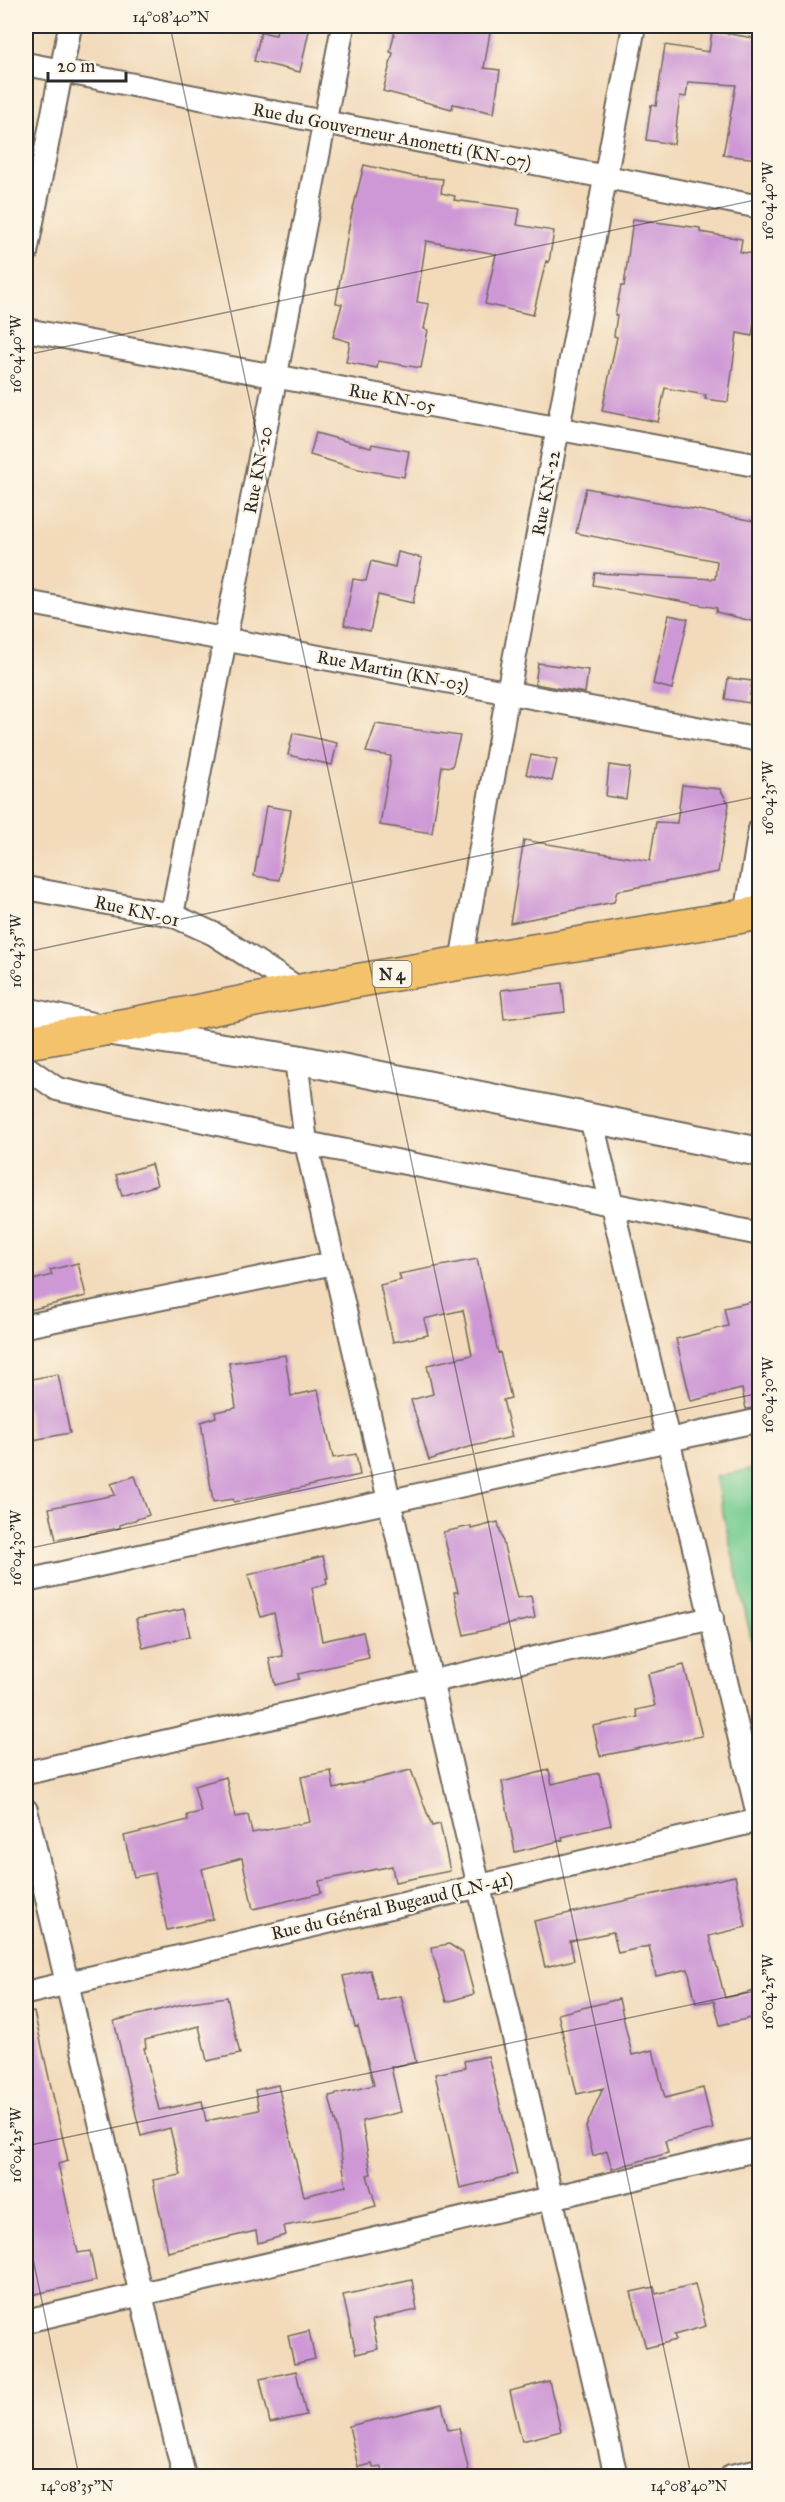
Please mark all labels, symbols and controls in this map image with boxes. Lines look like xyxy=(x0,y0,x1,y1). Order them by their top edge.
text: 14°08'40"N xyxy=(133,8,210,26)
scale bar xyxy=(48,45,126,83)
text: 20 m xyxy=(57,55,95,77)
street label: Rue du Gouverneur Anonetti (KN-07) xyxy=(251,98,533,175)
text: 16°04'40"W xyxy=(759,161,777,240)
text: 16°04'40"W xyxy=(7,314,25,393)
street label: Rue KN-05 xyxy=(347,379,438,417)
street label: Rue KN-20 xyxy=(239,425,277,515)
street label: Rue KN-22 xyxy=(527,448,565,538)
street label: Rue Martin (KN-03) xyxy=(315,645,471,698)
text: 16°04'35"W xyxy=(759,760,777,835)
street label: Rue KN-01 xyxy=(92,891,182,931)
text: 16°04'35"W xyxy=(7,913,25,988)
road number: N 4 xyxy=(372,961,412,987)
text: 16°04'30"W xyxy=(759,1356,777,1433)
text: 16°04'30"W xyxy=(7,1509,25,1586)
street label: Rue du Général Bugeaud (LN-41) xyxy=(269,1867,515,1946)
text: 16°04'25"W xyxy=(759,1954,777,2030)
text: 16°04'25"W xyxy=(7,2107,25,2183)
text: 14°08'35"N xyxy=(41,2477,114,2495)
text: 14°08'40"N xyxy=(651,2477,728,2495)

